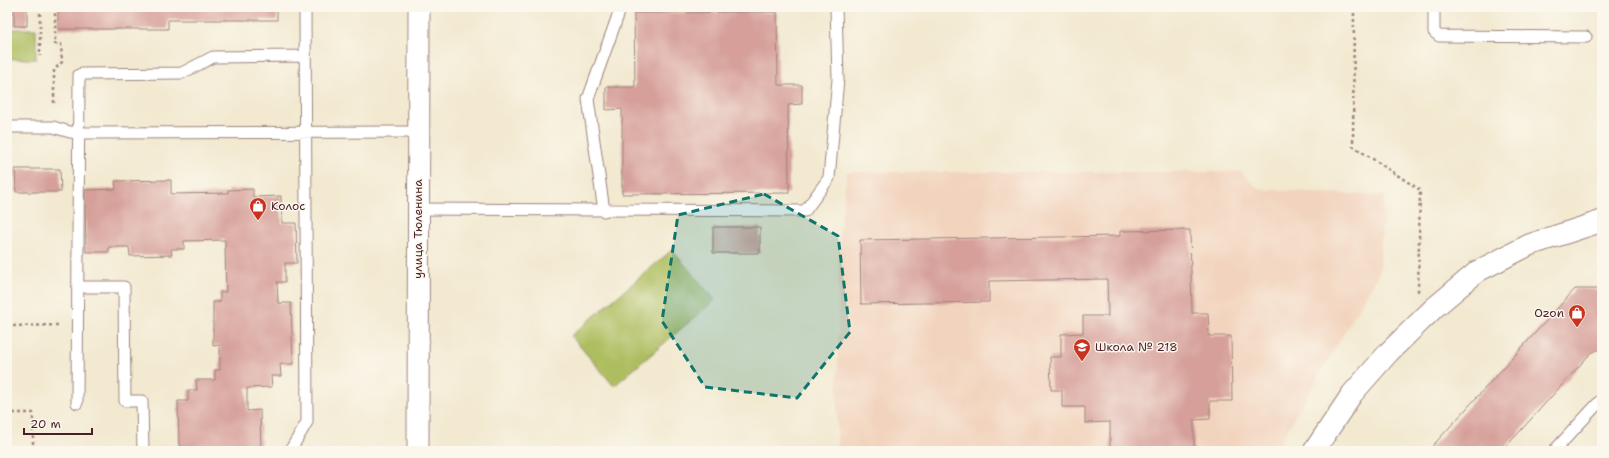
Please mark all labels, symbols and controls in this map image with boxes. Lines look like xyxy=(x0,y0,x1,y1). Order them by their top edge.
street label: улица Тюленина xyxy=(410,179,426,279)
shop icon: Колос xyxy=(248,196,268,221)
place label: Колос xyxy=(271,198,305,214)
shop icon: Ozon xyxy=(1567,303,1587,328)
place label: Ozon xyxy=(1534,305,1564,321)
school or university icon: Школа № 218 xyxy=(1072,337,1092,362)
place label: Школа № 218 xyxy=(1095,339,1178,355)
scale bar xyxy=(24,410,92,436)
text: 20 m xyxy=(30,416,61,432)

